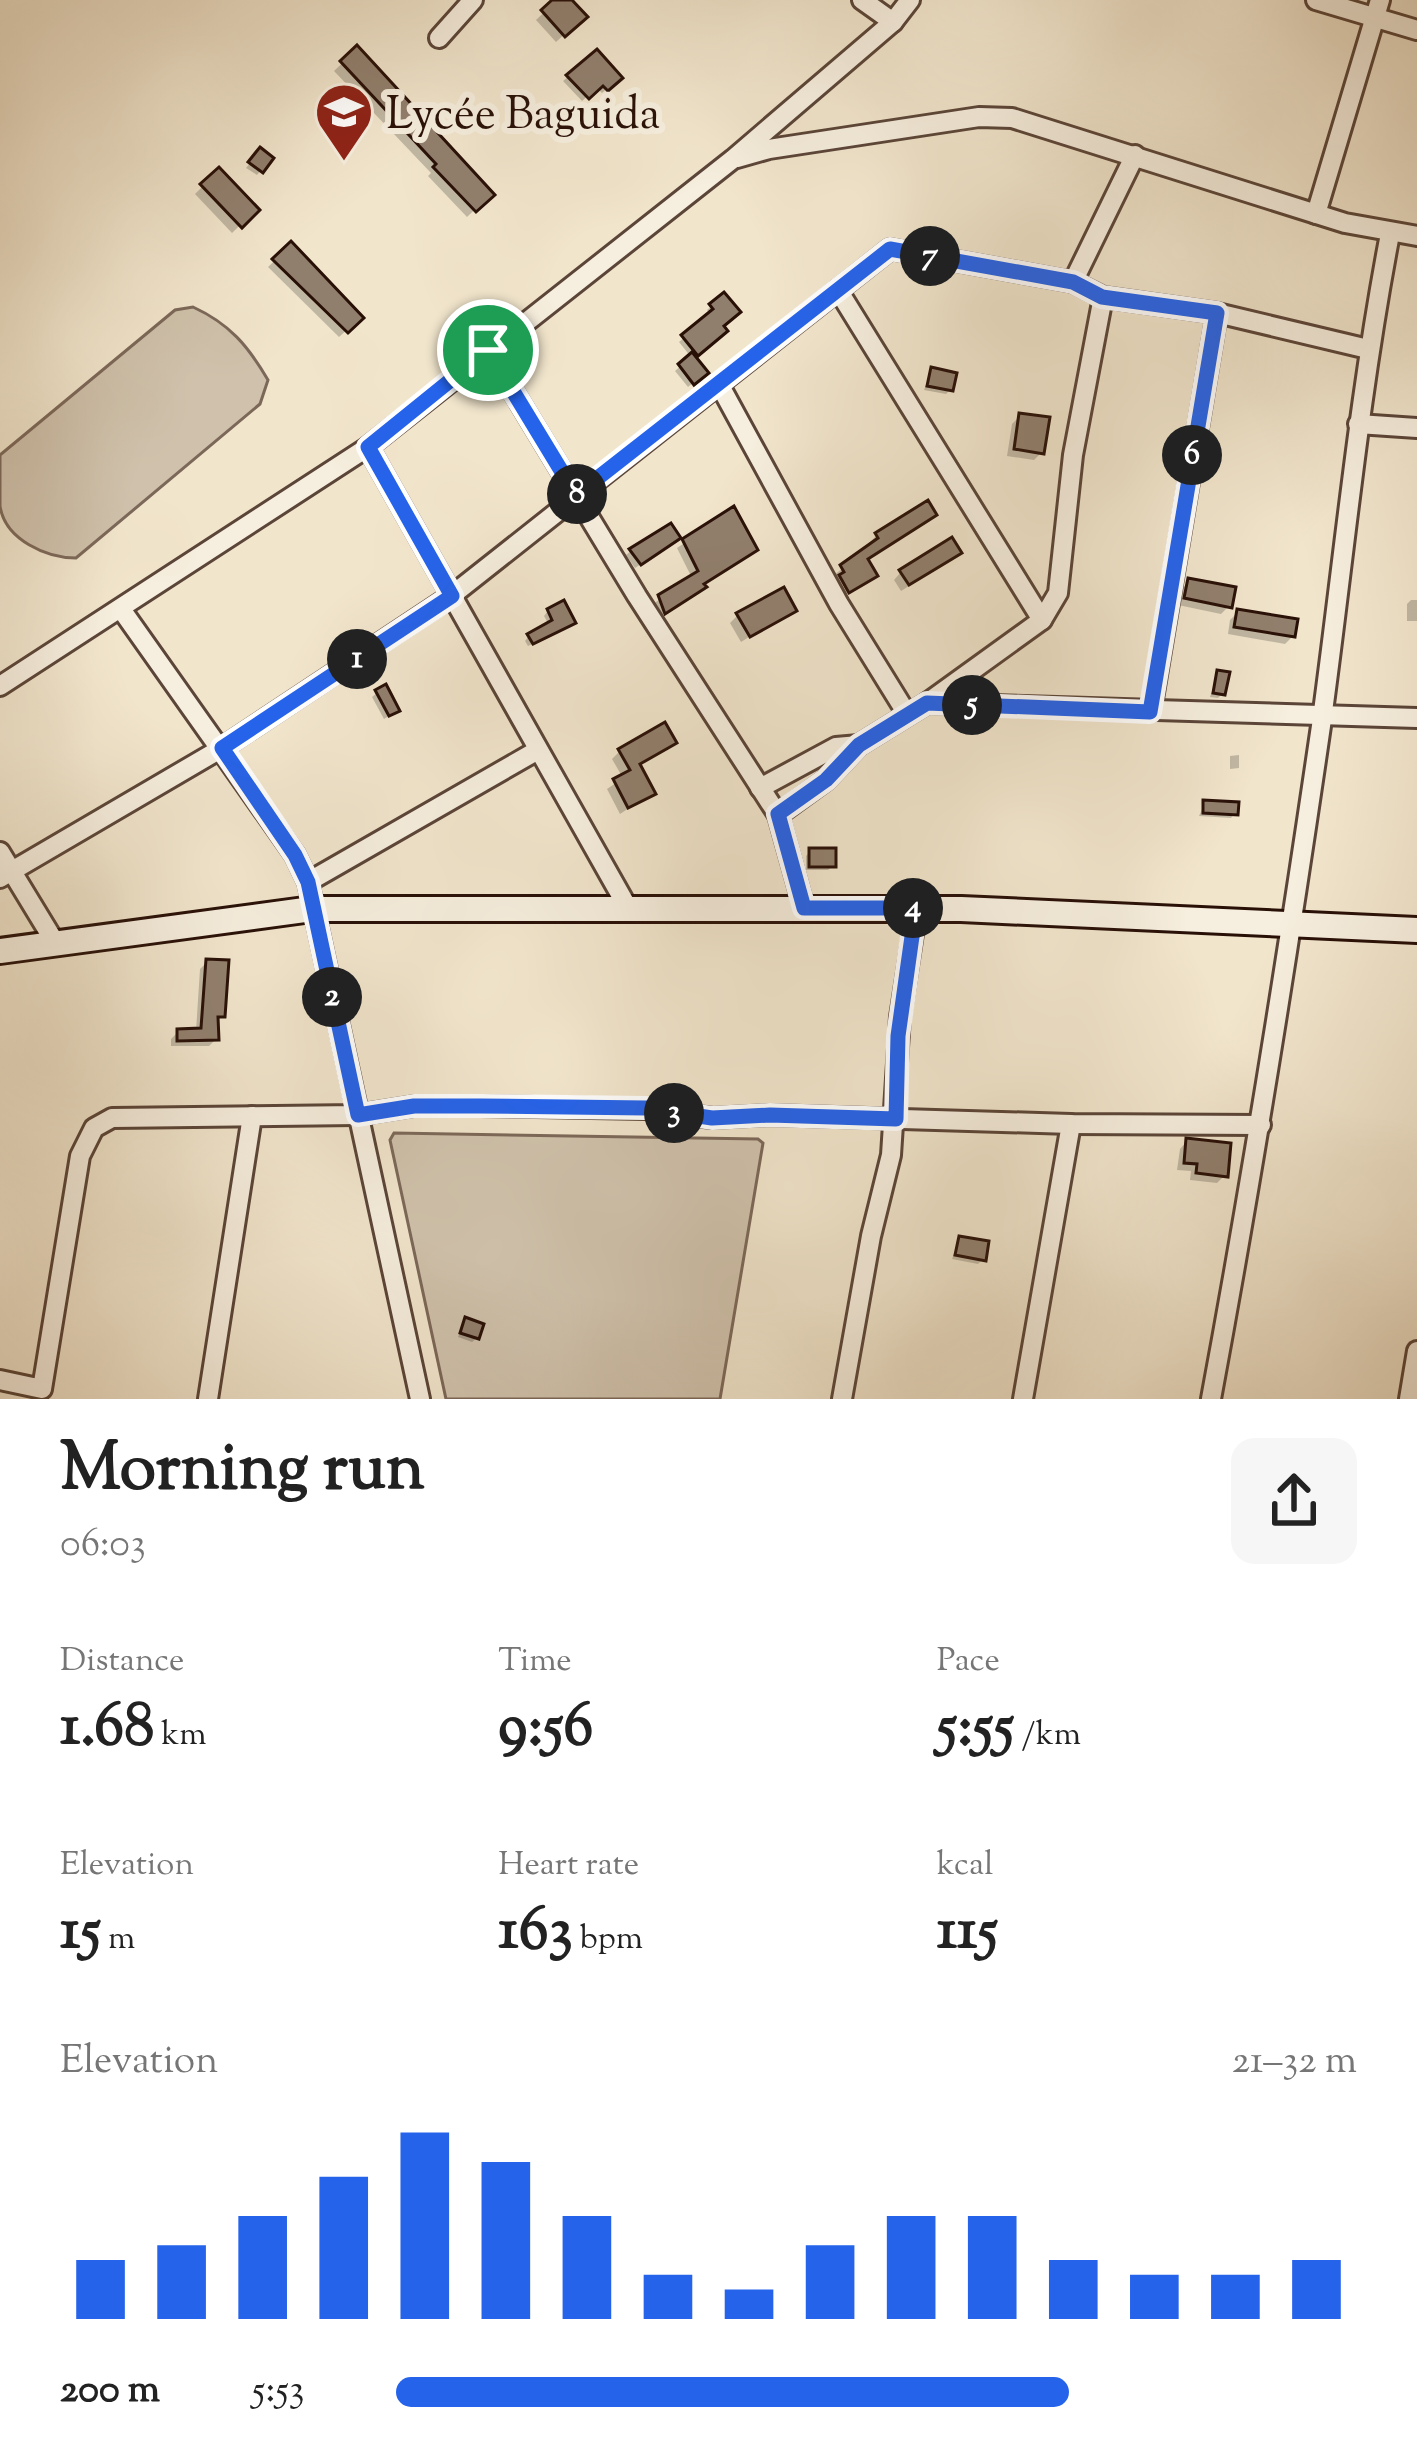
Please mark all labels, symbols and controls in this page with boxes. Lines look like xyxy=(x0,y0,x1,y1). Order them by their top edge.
school or university icon: Lycée Baguida xyxy=(313,81,375,163)
place label: Lycée Baguida xyxy=(386,85,660,150)
pin: 7 xyxy=(900,226,960,286)
text: 7 xyxy=(922,232,938,280)
pin xyxy=(437,299,539,401)
icon: arrive xyxy=(455,317,521,383)
pin: 6 xyxy=(1162,425,1222,485)
text: 6 xyxy=(1184,431,1200,479)
pin: 8 xyxy=(547,464,607,524)
text: 8 xyxy=(569,470,585,518)
pin: 1 xyxy=(327,629,387,689)
text: 1 xyxy=(351,635,363,683)
pin: 5 xyxy=(942,675,1002,735)
text: 5 xyxy=(966,681,978,729)
pin: 4 xyxy=(883,878,943,938)
text: 4 xyxy=(905,884,921,932)
pin: 2 xyxy=(302,967,362,1027)
text: 2 xyxy=(324,973,340,1021)
pin: 3 xyxy=(644,1083,704,1143)
text: 3 xyxy=(667,1089,681,1137)
text: Morning run xyxy=(60,1425,425,1520)
button: share xyxy=(1231,1438,1357,1564)
text: 06:03 xyxy=(60,1518,146,1574)
text: Distance xyxy=(60,1638,184,1686)
text: Time xyxy=(498,1638,572,1686)
text: Pace xyxy=(937,1638,1000,1686)
text: 1.68 xyxy=(60,1686,154,1773)
text: 9:56 xyxy=(498,1686,593,1773)
text: 5:55 xyxy=(937,1686,1014,1773)
text: km xyxy=(154,1712,206,1760)
text: /km xyxy=(1014,1712,1081,1760)
text: Elevation xyxy=(60,1842,194,1890)
text: Heart rate xyxy=(498,1842,639,1890)
text: kcal xyxy=(937,1842,993,1890)
text: 15 xyxy=(60,1890,101,1977)
text: 163 xyxy=(498,1890,573,1977)
text: 115 xyxy=(937,1890,998,1977)
text: m xyxy=(101,1916,135,1964)
text: bpm xyxy=(573,1916,643,1964)
text: Elevation xyxy=(60,2035,218,2091)
text: 21–32 m xyxy=(1232,2035,1357,2091)
text: 200 m xyxy=(60,2364,160,2420)
text: 5:53 xyxy=(252,2364,305,2420)

